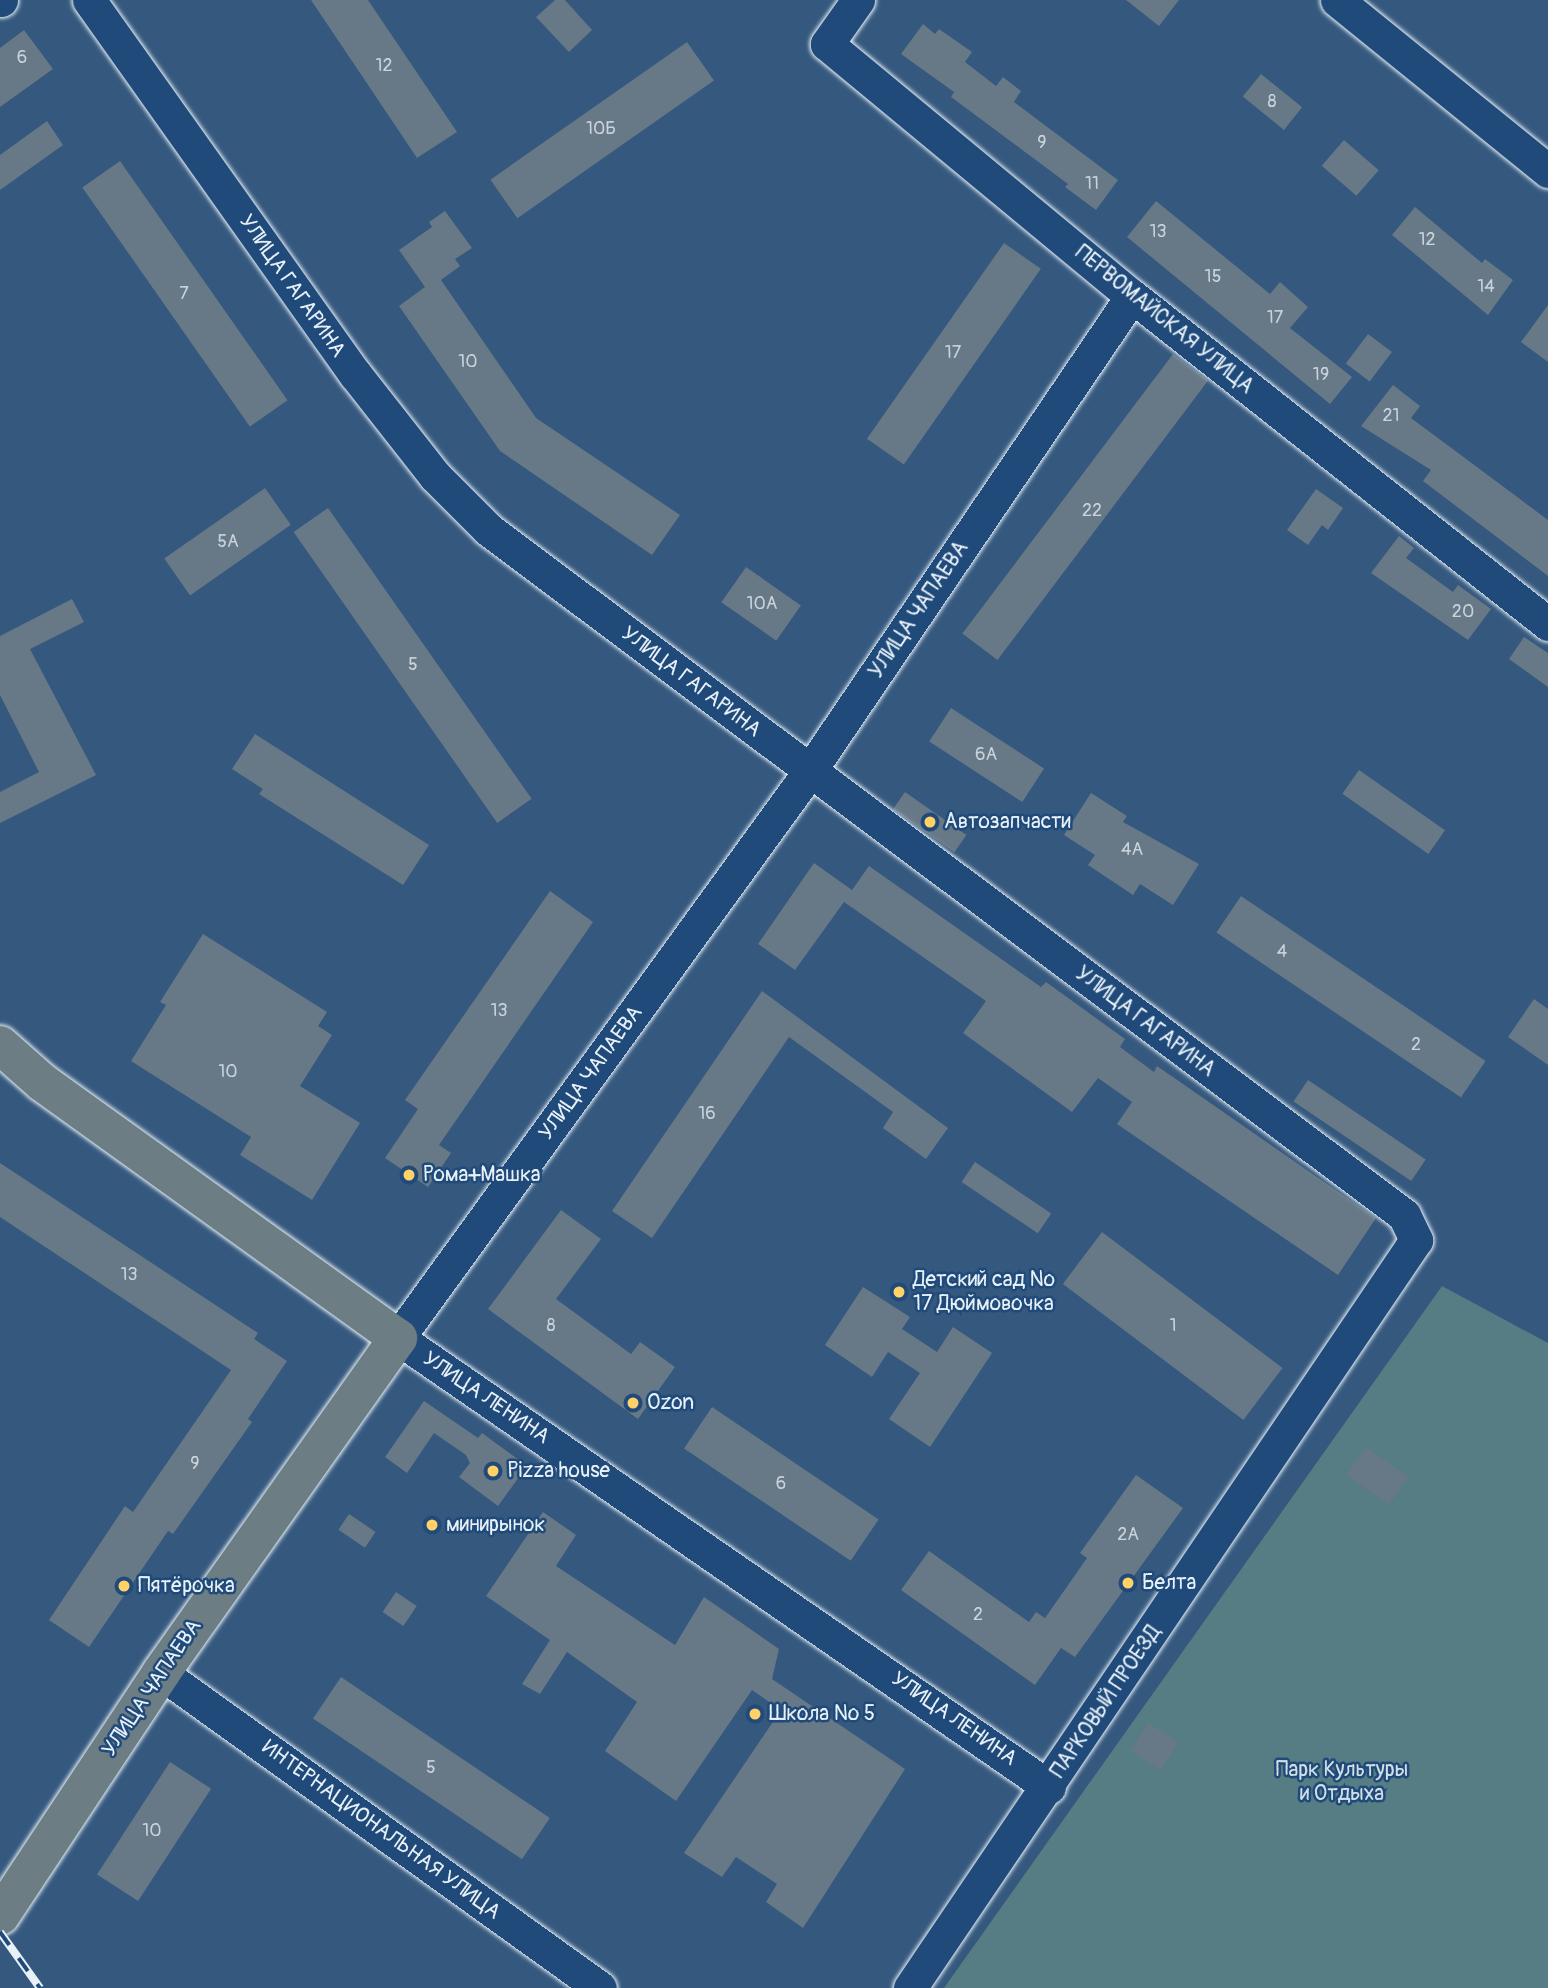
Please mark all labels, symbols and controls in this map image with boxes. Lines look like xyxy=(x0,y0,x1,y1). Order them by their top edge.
house number: 6 xyxy=(17,47,27,69)
house number: 12 xyxy=(375,55,393,77)
house number: 8 xyxy=(1267,91,1277,113)
house number: 10Б xyxy=(586,118,616,140)
house number: 9 xyxy=(1037,132,1047,154)
house number: 11 xyxy=(1085,173,1099,195)
street label: УЛИЦА ГАГАРИНА xyxy=(233,210,351,362)
house number: 13 xyxy=(1149,221,1167,243)
house number: 12 xyxy=(1418,229,1436,251)
street label: ПЕРВОМАЙСКАЯ УЛИЦА xyxy=(1070,240,1258,400)
house number: 15 xyxy=(1205,266,1221,288)
house number: 14 xyxy=(1477,276,1495,298)
house number: 7 xyxy=(179,283,189,305)
house number: 17 xyxy=(1267,307,1283,329)
house number: 17 xyxy=(945,342,961,364)
house number: 10 xyxy=(458,351,478,373)
house number: 19 xyxy=(1313,364,1329,386)
house number: 21 xyxy=(1382,405,1400,427)
house number: 22 xyxy=(1082,500,1102,522)
house number: 5А xyxy=(217,531,239,553)
street label: УЛИЦА ЧАПАЕВА xyxy=(864,537,974,683)
house number: 10А xyxy=(746,593,778,615)
house number: 20 xyxy=(1452,601,1474,623)
street label: УЛИЦА ГАГАРИНА xyxy=(616,621,766,743)
house number: 5 xyxy=(408,654,418,676)
house number: 6А xyxy=(975,744,997,766)
place label: Автозапчасти xyxy=(944,809,1071,835)
marker: Автозапчасти xyxy=(922,814,938,830)
house number: 4А xyxy=(1121,839,1143,861)
house number: 4 xyxy=(1277,941,1287,963)
street label: УЛИЦА ГАГАРИНА xyxy=(1070,961,1220,1083)
house number: 13 xyxy=(490,1000,508,1022)
street label: УЛИЦА ЧАПАЕВА xyxy=(534,1001,648,1145)
house number: 2 xyxy=(1411,1034,1421,1056)
house number: 10 xyxy=(218,1061,238,1083)
house number: 16 xyxy=(698,1103,716,1125)
place label: Рома+Машка xyxy=(423,1162,541,1188)
marker: Рома+Машка xyxy=(401,1167,417,1183)
house number: 13 xyxy=(120,1264,138,1286)
place label: Детский сад № 17 Дюймовочка xyxy=(913,1267,1055,1317)
marker: Детский сад № 17 Дюймовочка xyxy=(891,1284,907,1300)
house number: 8 xyxy=(546,1315,556,1337)
house number: 1 xyxy=(1169,1315,1177,1337)
street label: УЛИЦА ЛЕНИНА xyxy=(418,1346,554,1450)
place label: Ozon xyxy=(647,1390,694,1416)
marker: Ozon xyxy=(625,1395,641,1411)
house number: 9 xyxy=(190,1453,200,1475)
place label: Pizza house xyxy=(507,1458,610,1484)
marker: Pizza house xyxy=(485,1463,501,1479)
house number: 6 xyxy=(776,1473,786,1495)
place label: минирынок xyxy=(446,1512,545,1538)
marker: минирынок xyxy=(424,1517,440,1533)
house number: 2А xyxy=(1117,1524,1139,1546)
place label: Белта xyxy=(1142,1570,1196,1596)
place label: Пятёрочка xyxy=(138,1573,235,1599)
marker: Белта xyxy=(1120,1575,1136,1591)
marker: Пятёрочка xyxy=(116,1578,132,1594)
house number: 2 xyxy=(973,1604,983,1626)
street label: УЛИЦА ЧАПАЕВА xyxy=(97,1615,207,1761)
street label: ПАРКОВЫЙ ПРОЕЗД xyxy=(1046,1621,1166,1783)
street label: УЛИЦА ЛЕНИНА xyxy=(886,1666,1022,1772)
place label: Школа № 5 xyxy=(769,1701,875,1727)
marker: Школа № 5 xyxy=(747,1706,763,1722)
street label: ИНТЕРНАЦИОНАЛЬНАЯ УЛИЦА xyxy=(257,1735,505,1925)
house number: 5 xyxy=(426,1757,436,1779)
park label: Парк Культуры и Отдыха xyxy=(1276,1757,1408,1807)
house number: 10 xyxy=(142,1820,162,1842)

